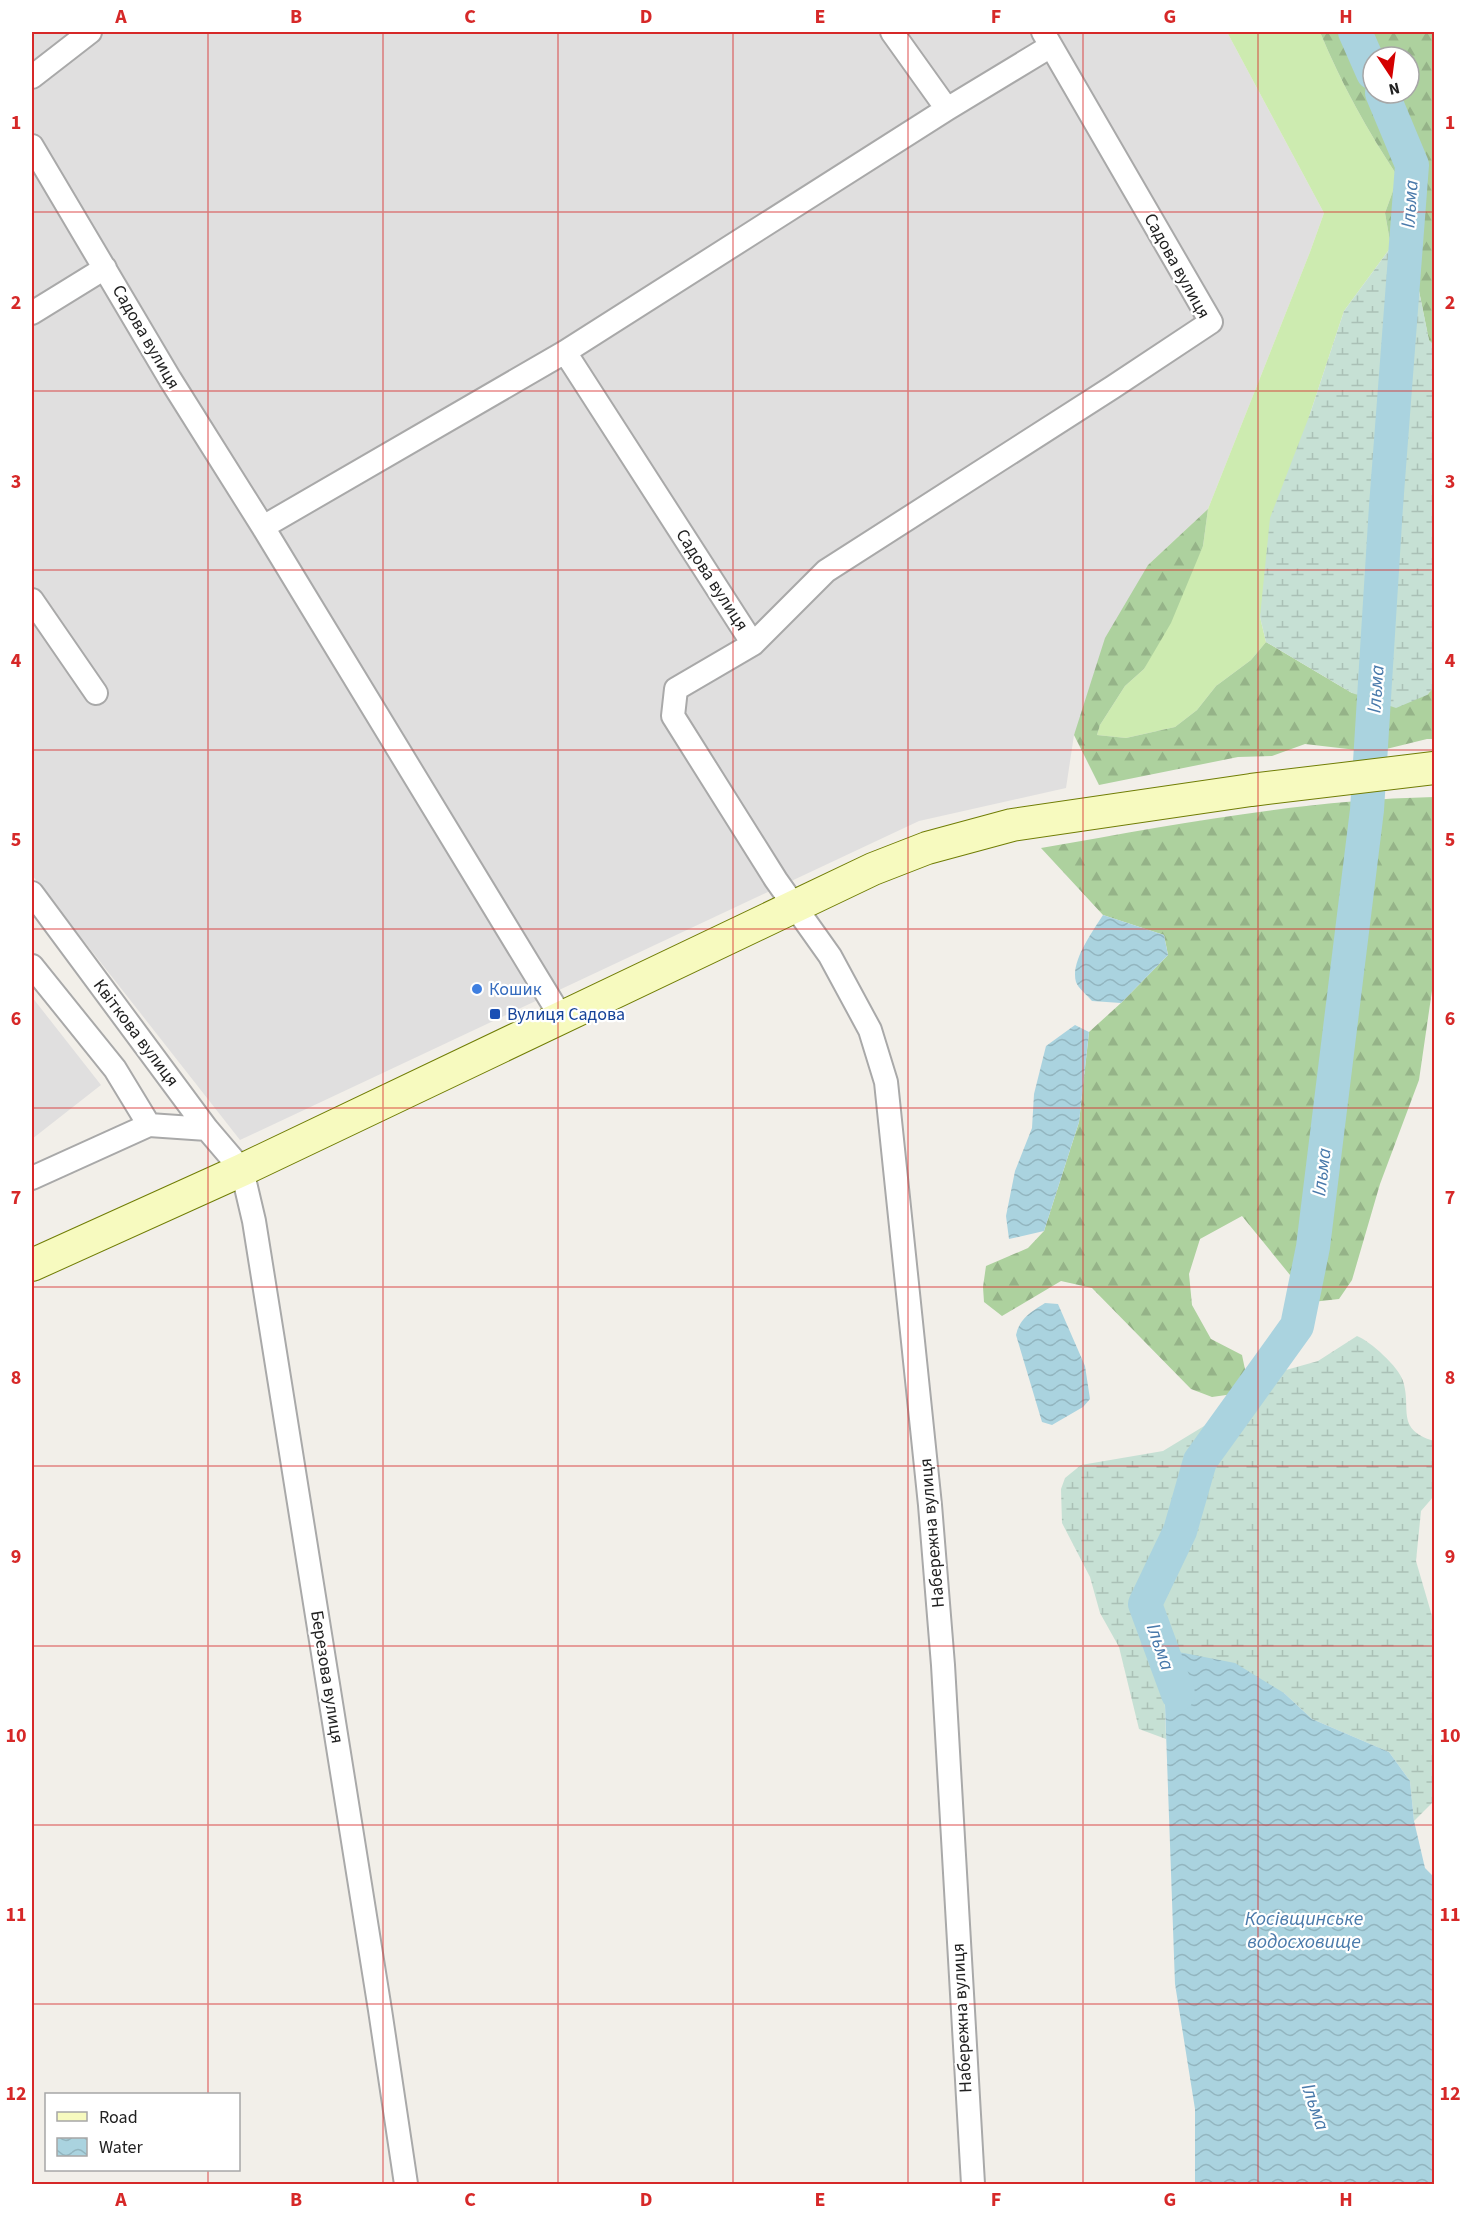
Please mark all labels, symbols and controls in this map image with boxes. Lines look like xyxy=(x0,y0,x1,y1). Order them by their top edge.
text: A xyxy=(114,3,127,31)
text: B xyxy=(290,3,302,31)
text: C xyxy=(464,3,476,31)
text: D xyxy=(640,3,652,31)
text: E xyxy=(815,3,825,31)
text: F xyxy=(991,3,1001,31)
text: G xyxy=(1164,3,1176,31)
text: H xyxy=(1339,3,1353,31)
north arrow xyxy=(1361,45,1421,105)
text: N xyxy=(1386,77,1402,101)
text: 1 xyxy=(11,109,21,137)
text: 1 xyxy=(1445,109,1455,137)
water label: Ільма xyxy=(1394,179,1426,229)
street label: Садова вулиця xyxy=(1138,209,1216,323)
street label: Садова вулиця xyxy=(106,280,186,394)
text: 2 xyxy=(11,289,21,317)
text: 2 xyxy=(1445,289,1455,317)
text: 3 xyxy=(11,468,21,496)
text: 3 xyxy=(1445,468,1455,496)
street label: Садова вулиця xyxy=(670,524,754,636)
text: 4 xyxy=(11,647,22,675)
text: 4 xyxy=(1445,647,1456,675)
water label: Ільма xyxy=(1360,664,1392,714)
text: 5 xyxy=(11,826,21,854)
text: 5 xyxy=(1445,826,1455,854)
street label: Квіткова вулиця xyxy=(87,974,185,1092)
place label: Кошик xyxy=(489,977,542,1002)
marker: Кошик xyxy=(470,982,484,996)
place label: Вулиця Садова xyxy=(507,1002,625,1027)
text: 6 xyxy=(11,1005,21,1033)
text: 6 xyxy=(1445,1005,1455,1033)
marker: Вулиця Садова xyxy=(488,1007,502,1021)
water label: Ільма xyxy=(1305,1146,1339,1198)
text: 7 xyxy=(11,1184,21,1212)
text: 7 xyxy=(1445,1184,1455,1212)
text: 8 xyxy=(11,1364,21,1392)
text: 8 xyxy=(1445,1364,1455,1392)
street label: Набережна вулиця xyxy=(913,1457,951,1609)
text: 9 xyxy=(11,1543,21,1571)
text: 9 xyxy=(1445,1543,1455,1571)
street label: Березова вулиця xyxy=(304,1609,350,1745)
water label: Ільма xyxy=(1139,1620,1181,1675)
text: 10 xyxy=(5,1722,27,1750)
text: 10 xyxy=(1439,1722,1461,1750)
text: 11 xyxy=(5,1901,27,1929)
text: 11 xyxy=(1439,1901,1461,1929)
water label: Косівщинське водосховище xyxy=(1245,1905,1363,1956)
street label: Набережна вулиця xyxy=(946,1942,978,2094)
text: 12 xyxy=(5,2080,27,2108)
water label: Ільма xyxy=(1294,2080,1336,2135)
text: 12 xyxy=(1439,2080,1461,2108)
legend xyxy=(45,2093,240,2171)
text: Road xyxy=(99,2105,138,2130)
text: Water xyxy=(99,2135,143,2160)
text: A xyxy=(114,2186,127,2214)
text: B xyxy=(290,2186,302,2214)
text: C xyxy=(464,2186,476,2214)
text: D xyxy=(640,2186,652,2214)
text: E xyxy=(815,2186,825,2214)
text: F xyxy=(991,2186,1001,2214)
text: G xyxy=(1164,2186,1176,2214)
text: H xyxy=(1339,2186,1353,2214)

